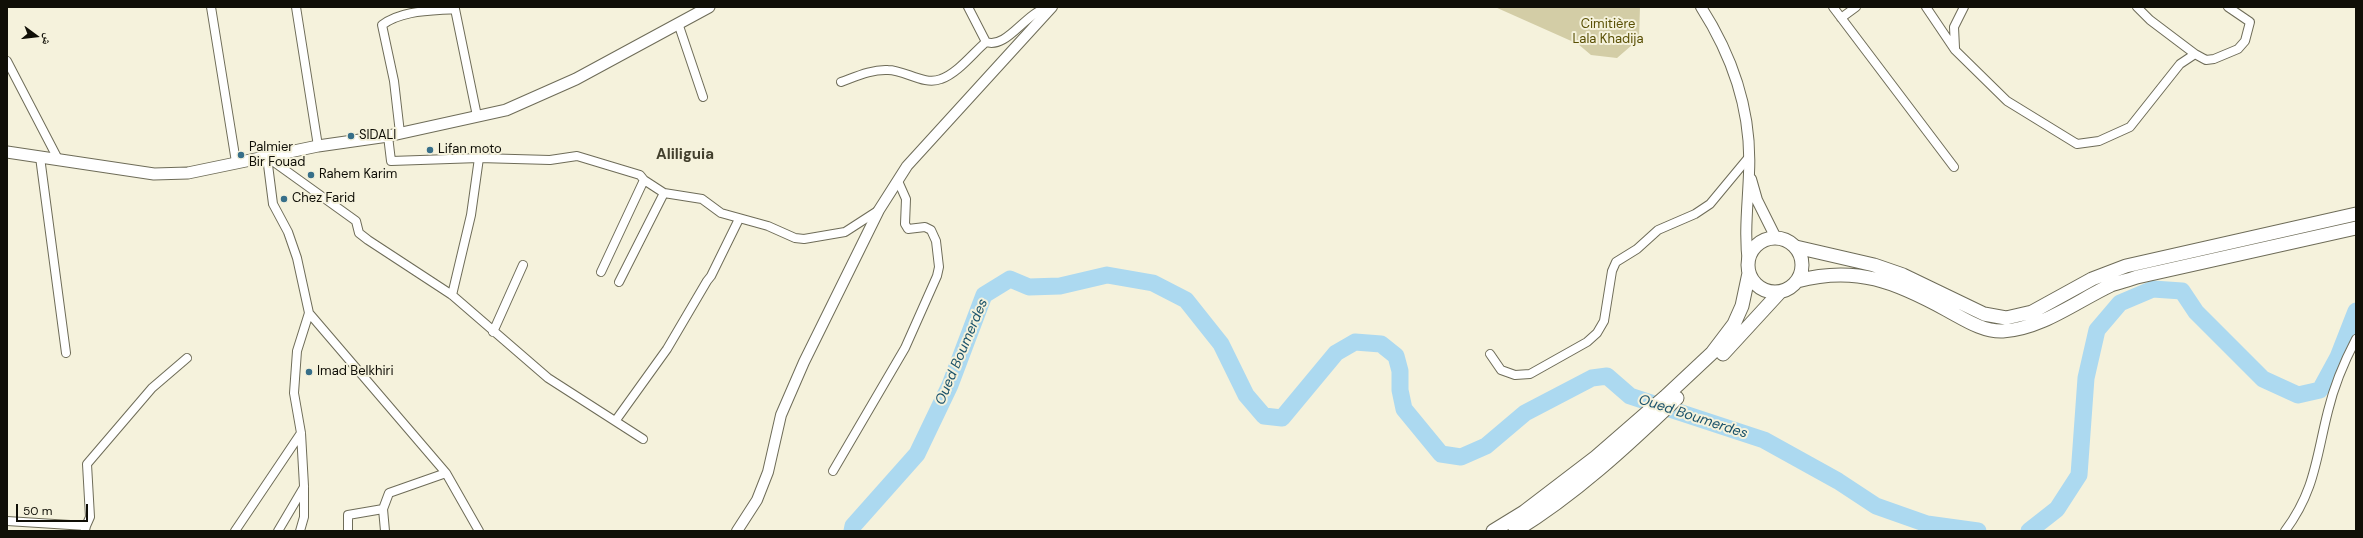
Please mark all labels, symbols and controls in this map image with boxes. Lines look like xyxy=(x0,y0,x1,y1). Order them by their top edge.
north arrow xyxy=(16,16,56,56)
park label: Cimitière Lala Khadija xyxy=(1573,17,1643,48)
text: ش xyxy=(39,32,56,47)
place label: SIDALI xyxy=(359,128,396,144)
marker: SIDALI xyxy=(346,131,356,141)
place label: Palmier Bir Fouad xyxy=(249,140,305,171)
place label: Lifan moto xyxy=(438,142,502,158)
marker: Lifan moto xyxy=(425,145,435,155)
district label: Aliliguia xyxy=(656,146,714,164)
marker: Palmier Bir Fouad xyxy=(236,150,246,160)
place label: Rahem Karim xyxy=(319,167,397,183)
marker: Rahem Karim xyxy=(306,170,316,180)
place label: Chez Farid xyxy=(292,191,355,207)
marker: Chez Farid xyxy=(279,194,289,204)
water label: Oued Boumerdes xyxy=(932,296,992,408)
place label: Imad Belkhiri xyxy=(317,364,394,380)
marker: Imad Belkhiri xyxy=(304,367,314,377)
water label: Oued Boumerdes xyxy=(1636,391,1750,443)
scale bar xyxy=(18,496,90,522)
text: 50 m xyxy=(23,503,52,519)

